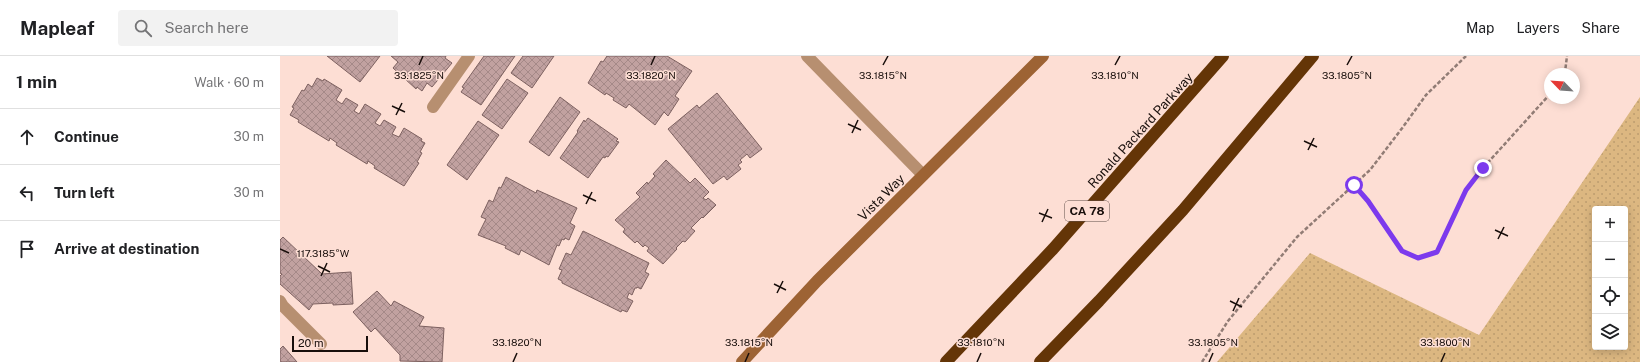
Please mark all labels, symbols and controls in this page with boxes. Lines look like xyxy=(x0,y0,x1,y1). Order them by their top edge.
search box xyxy=(118,10,398,46)
text: Mapleaf xyxy=(20,17,94,39)
icon: search xyxy=(132,17,154,39)
text: Search here xyxy=(164,19,249,36)
text: Map xyxy=(1466,20,1494,36)
text: Layers xyxy=(1516,20,1560,36)
text: Share xyxy=(1582,20,1620,36)
north arrow xyxy=(1544,68,1580,104)
text: 33.1825°N xyxy=(394,69,444,81)
text: 33.1820°N xyxy=(626,69,676,81)
text: 33.1815°N xyxy=(859,69,907,81)
text: 33.1810°N xyxy=(1091,69,1139,81)
text: 33.1805°N xyxy=(1322,69,1372,81)
street label: Ronald Packard Parkway xyxy=(1085,70,1196,191)
text: 1 min xyxy=(16,72,57,92)
text: Walk · 60 m xyxy=(194,75,264,90)
icon: ahead xyxy=(16,126,38,148)
text: Continue xyxy=(54,128,119,145)
text: 30 m xyxy=(234,129,264,144)
route end xyxy=(1474,159,1492,177)
street label: Vista Way xyxy=(855,171,908,224)
route start xyxy=(1345,176,1363,194)
icon: left xyxy=(16,182,38,204)
text: Turn left xyxy=(54,184,115,201)
text: 30 m xyxy=(234,185,264,200)
road number: CA 78 xyxy=(1065,201,1109,221)
map controls xyxy=(1592,206,1628,350)
button: + xyxy=(1592,206,1628,242)
icon: arrive xyxy=(16,238,38,260)
text: Arrive at destination xyxy=(54,240,199,257)
button: − xyxy=(1592,242,1628,278)
text: 117.3185°W xyxy=(297,247,350,259)
button: locate xyxy=(1592,278,1628,314)
button: layers xyxy=(1592,314,1628,350)
scale bar xyxy=(292,334,368,353)
text: 33.1820°N xyxy=(492,336,542,348)
text: 33.1815°N xyxy=(725,336,773,348)
text: 33.1810°N xyxy=(957,336,1005,348)
text: 33.1805°N xyxy=(1188,336,1238,348)
text: 33.1800°N xyxy=(1420,336,1470,348)
text: 20 m xyxy=(298,337,323,349)

